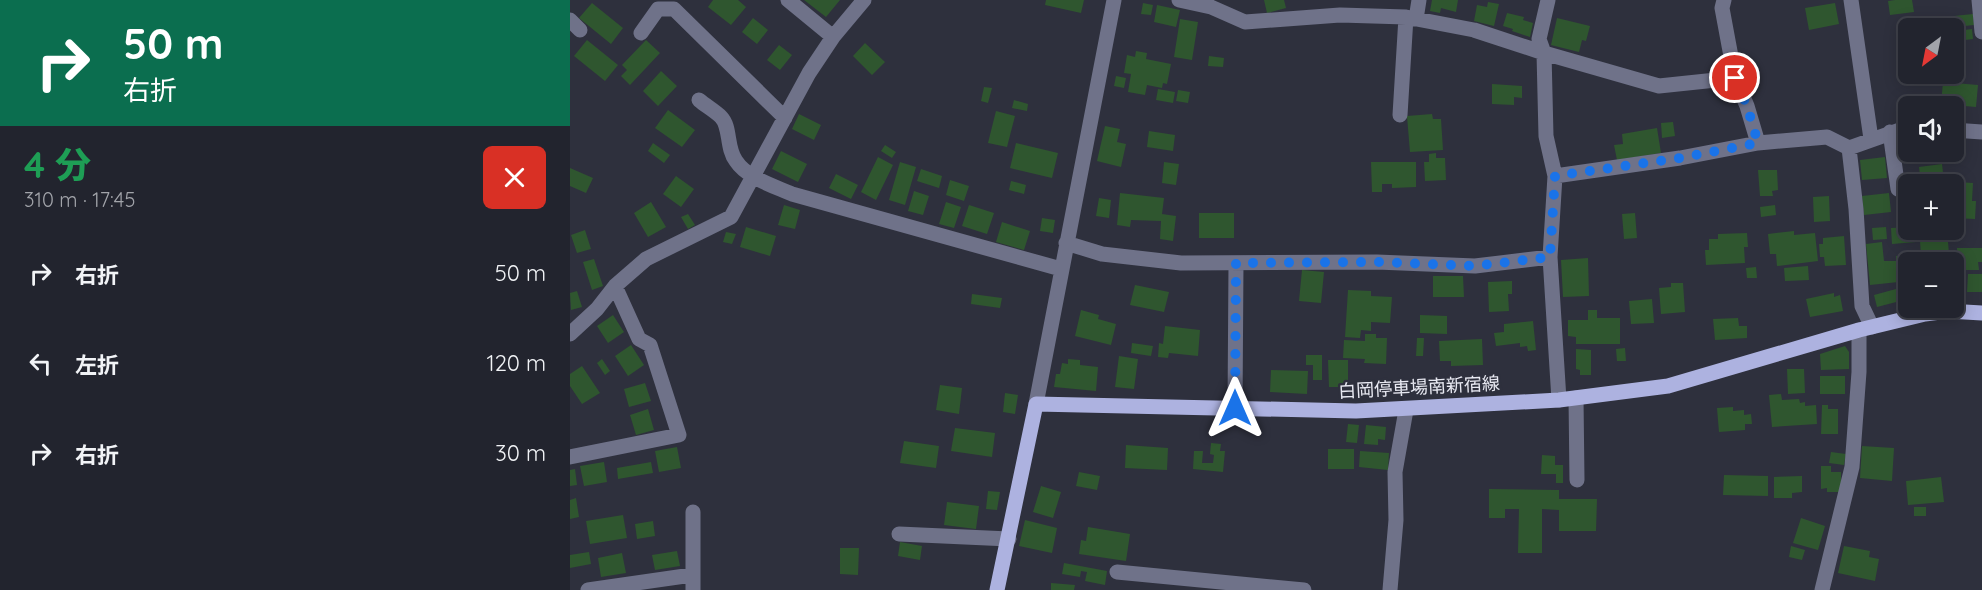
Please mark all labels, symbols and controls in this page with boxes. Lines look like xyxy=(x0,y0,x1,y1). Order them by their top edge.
text: 50 m xyxy=(123,17,223,70)
north arrow xyxy=(1898,18,1964,84)
map controls xyxy=(1898,18,1964,318)
icon: right xyxy=(24,24,102,102)
pin xyxy=(1709,52,1760,103)
icon: arrive xyxy=(1718,61,1751,94)
text: 右折 xyxy=(123,73,177,107)
button: sound xyxy=(1898,96,1964,162)
text: 4 分 xyxy=(24,142,91,187)
button: close xyxy=(483,146,546,209)
button: + xyxy=(1898,174,1964,240)
text: 310 m · 17:45 xyxy=(24,187,135,212)
button: − xyxy=(1898,252,1964,318)
icon: right xyxy=(24,257,57,290)
text: 50 m xyxy=(495,259,546,287)
text: 右折 xyxy=(75,261,119,289)
icon: left xyxy=(24,347,57,380)
text: 120 m xyxy=(487,349,546,377)
text: 左折 xyxy=(75,351,119,379)
street label: 白岡停車場南新宿線 xyxy=(1338,371,1500,403)
position arrow xyxy=(1203,376,1267,440)
icon: right xyxy=(24,437,57,470)
text: 30 m xyxy=(495,439,546,467)
text: 右折 xyxy=(75,441,119,469)

